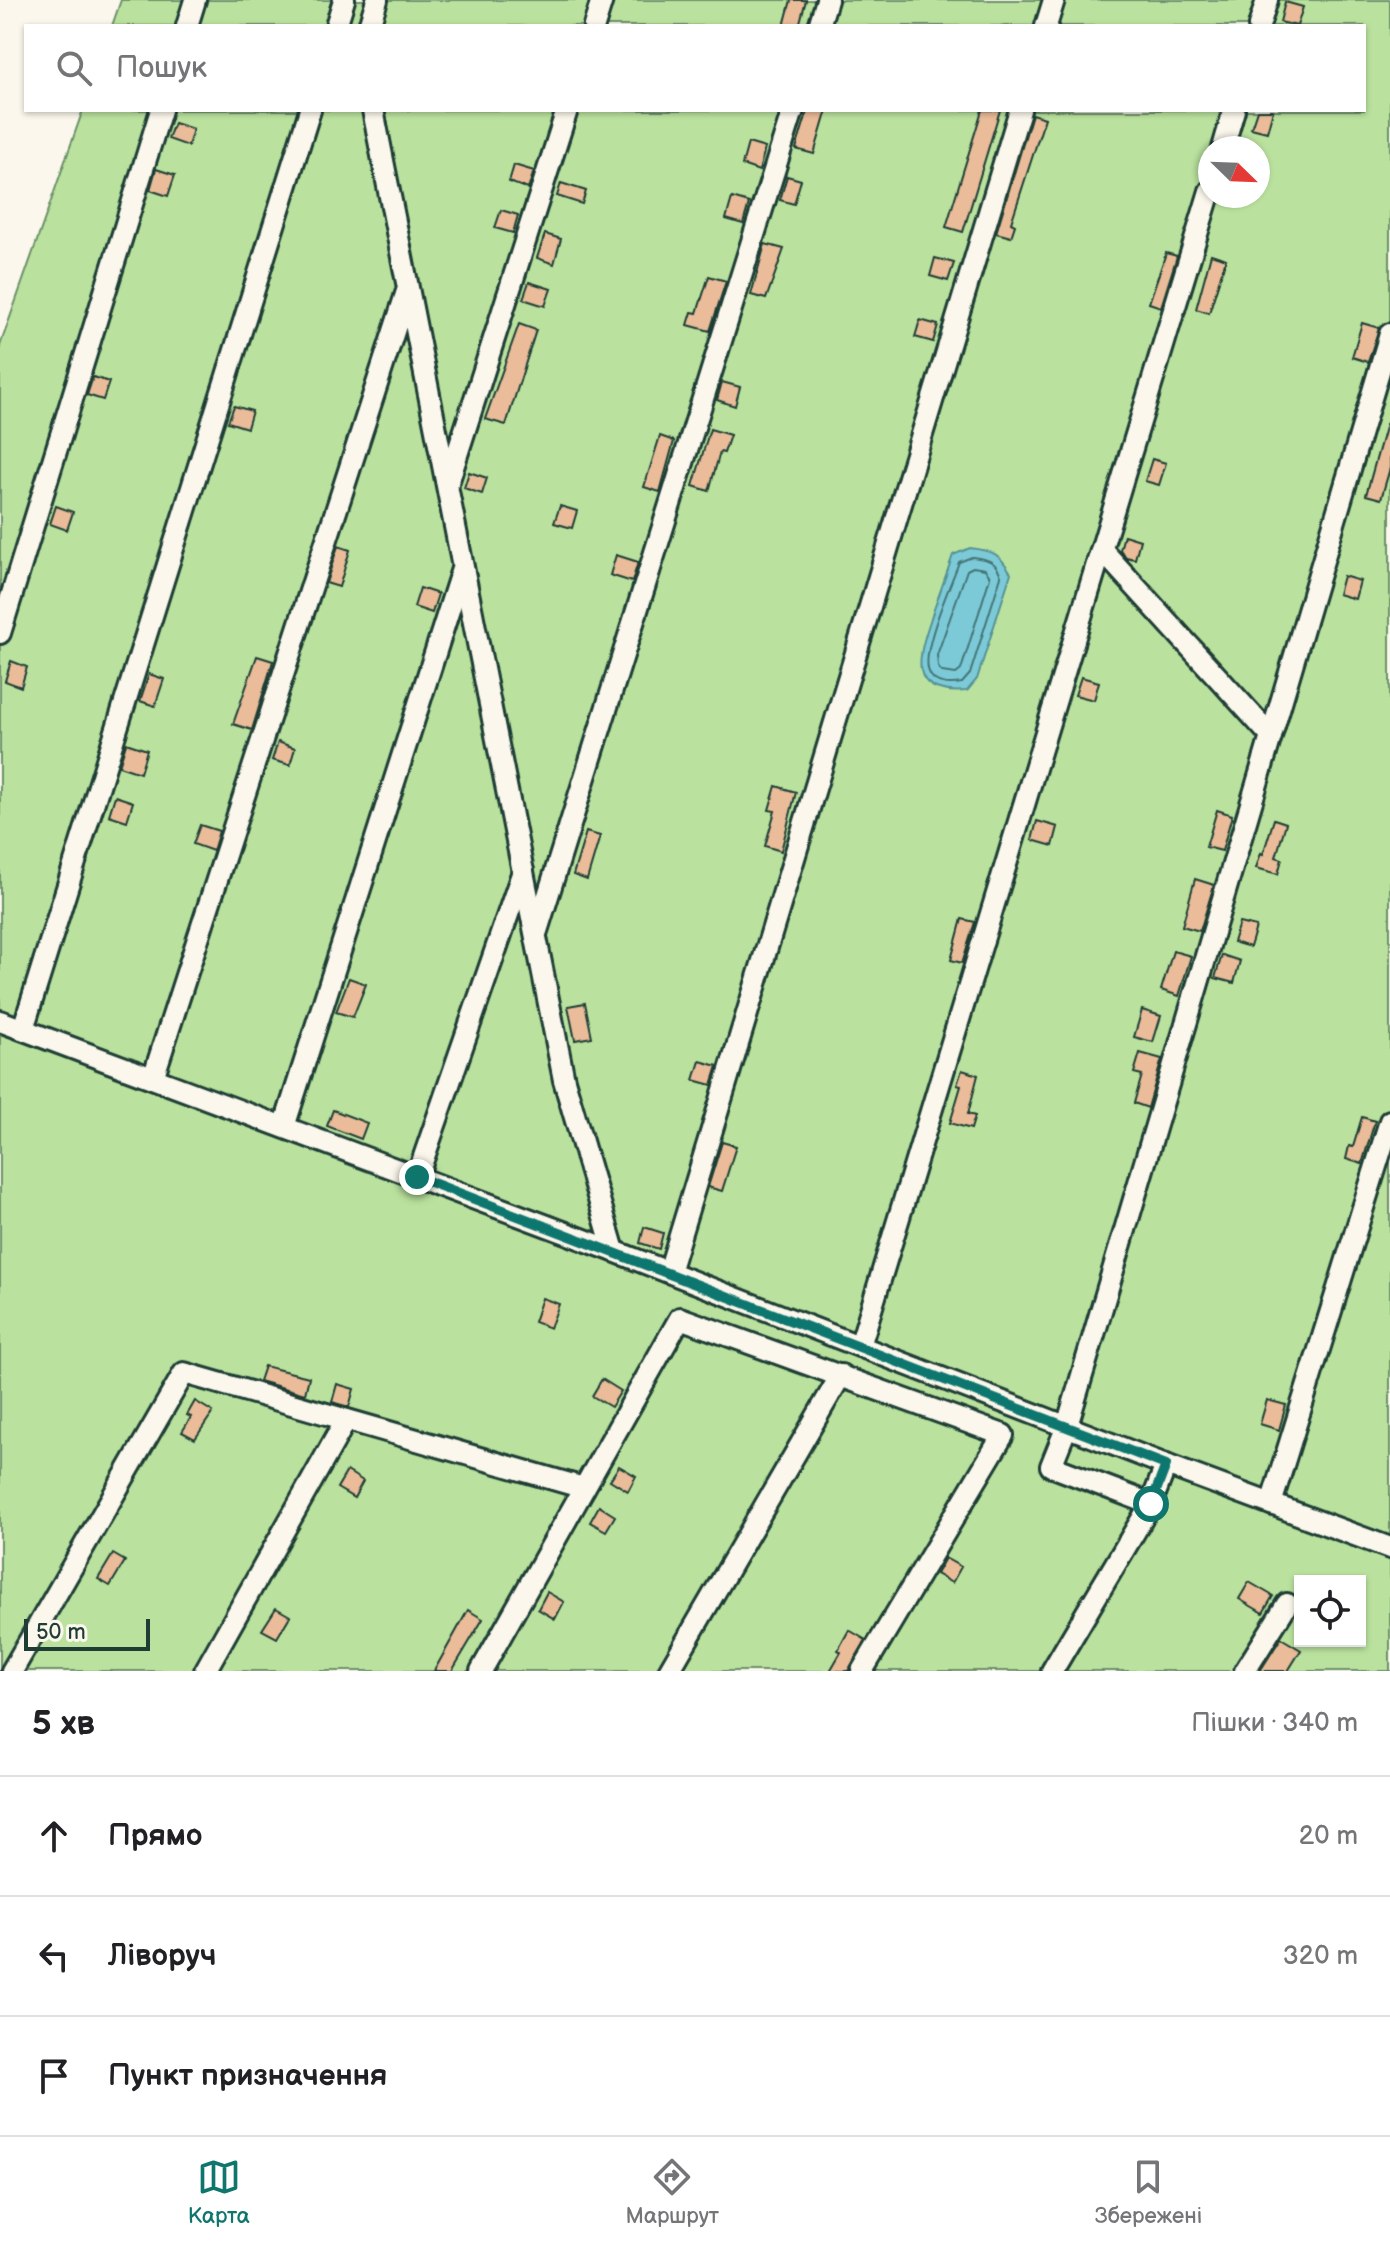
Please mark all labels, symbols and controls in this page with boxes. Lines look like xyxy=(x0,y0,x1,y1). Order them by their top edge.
search box xyxy=(24,24,1366,112)
icon: search xyxy=(52,46,96,90)
text: Пошук xyxy=(116,50,207,86)
north arrow xyxy=(1198,136,1270,208)
route end xyxy=(399,1159,435,1195)
route start xyxy=(1133,1486,1169,1522)
map controls xyxy=(1294,1575,1366,1647)
button: locate xyxy=(1294,1575,1366,1647)
scale bar xyxy=(24,1615,150,1651)
text: 50 m xyxy=(36,1619,86,1646)
text: 5 хв xyxy=(32,1703,95,1744)
text: Пішки · 340 m xyxy=(1191,1708,1358,1739)
icon: ahead xyxy=(32,1814,76,1858)
text: Прямо xyxy=(108,1818,202,1854)
text: 20 m xyxy=(1299,1821,1358,1852)
icon: left xyxy=(32,1934,76,1978)
text: Ліворуч xyxy=(108,1938,216,1974)
text: 320 m xyxy=(1283,1941,1358,1972)
icon: arrive xyxy=(32,2054,76,2098)
text: Пункт призначення xyxy=(108,2058,387,2094)
tab: Карта xyxy=(188,2155,250,2230)
tab: Маршрут xyxy=(626,2155,719,2230)
tab: Збережені xyxy=(1095,2155,1202,2230)

